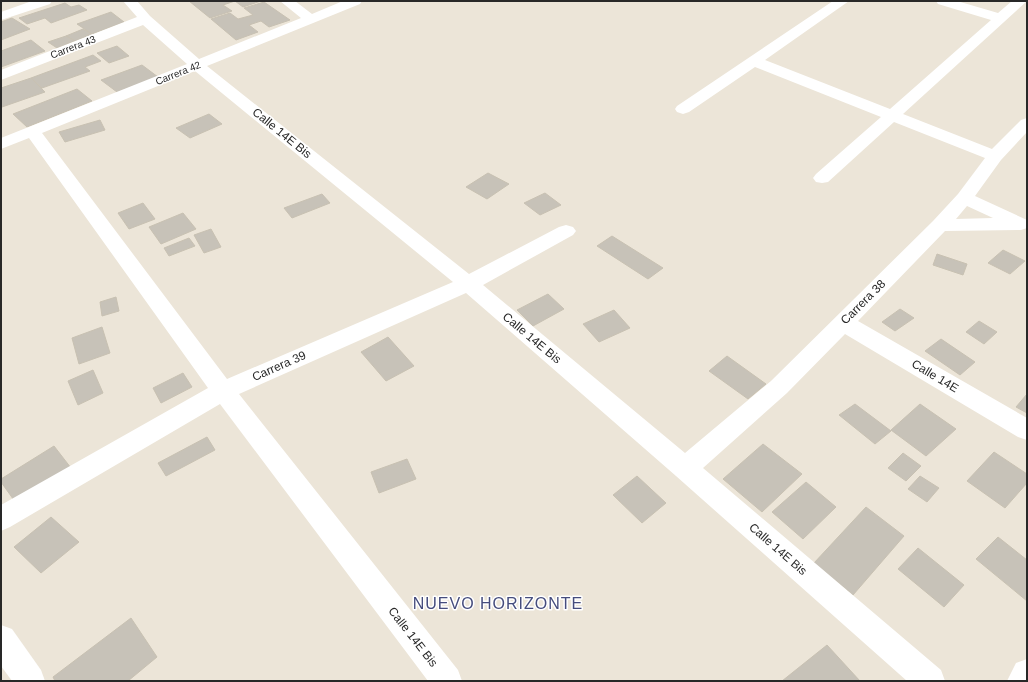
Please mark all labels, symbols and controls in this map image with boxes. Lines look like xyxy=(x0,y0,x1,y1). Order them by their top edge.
street label: Carrera 43 xyxy=(49,33,98,61)
street label: Carrera 42 xyxy=(154,59,203,87)
street label: Calle 14E Bis xyxy=(250,105,314,161)
street label: Carrera 38 xyxy=(838,277,888,327)
street label: Calle 14E Bis xyxy=(500,309,564,367)
street label: Carrera 39 xyxy=(250,348,308,384)
street label: Calle 14E xyxy=(909,357,961,395)
street label: Calle 14E Bis xyxy=(746,520,810,578)
district label: NUEVO HORIZONTE xyxy=(413,595,583,612)
street label: Calle 14E Bis xyxy=(385,604,441,670)

